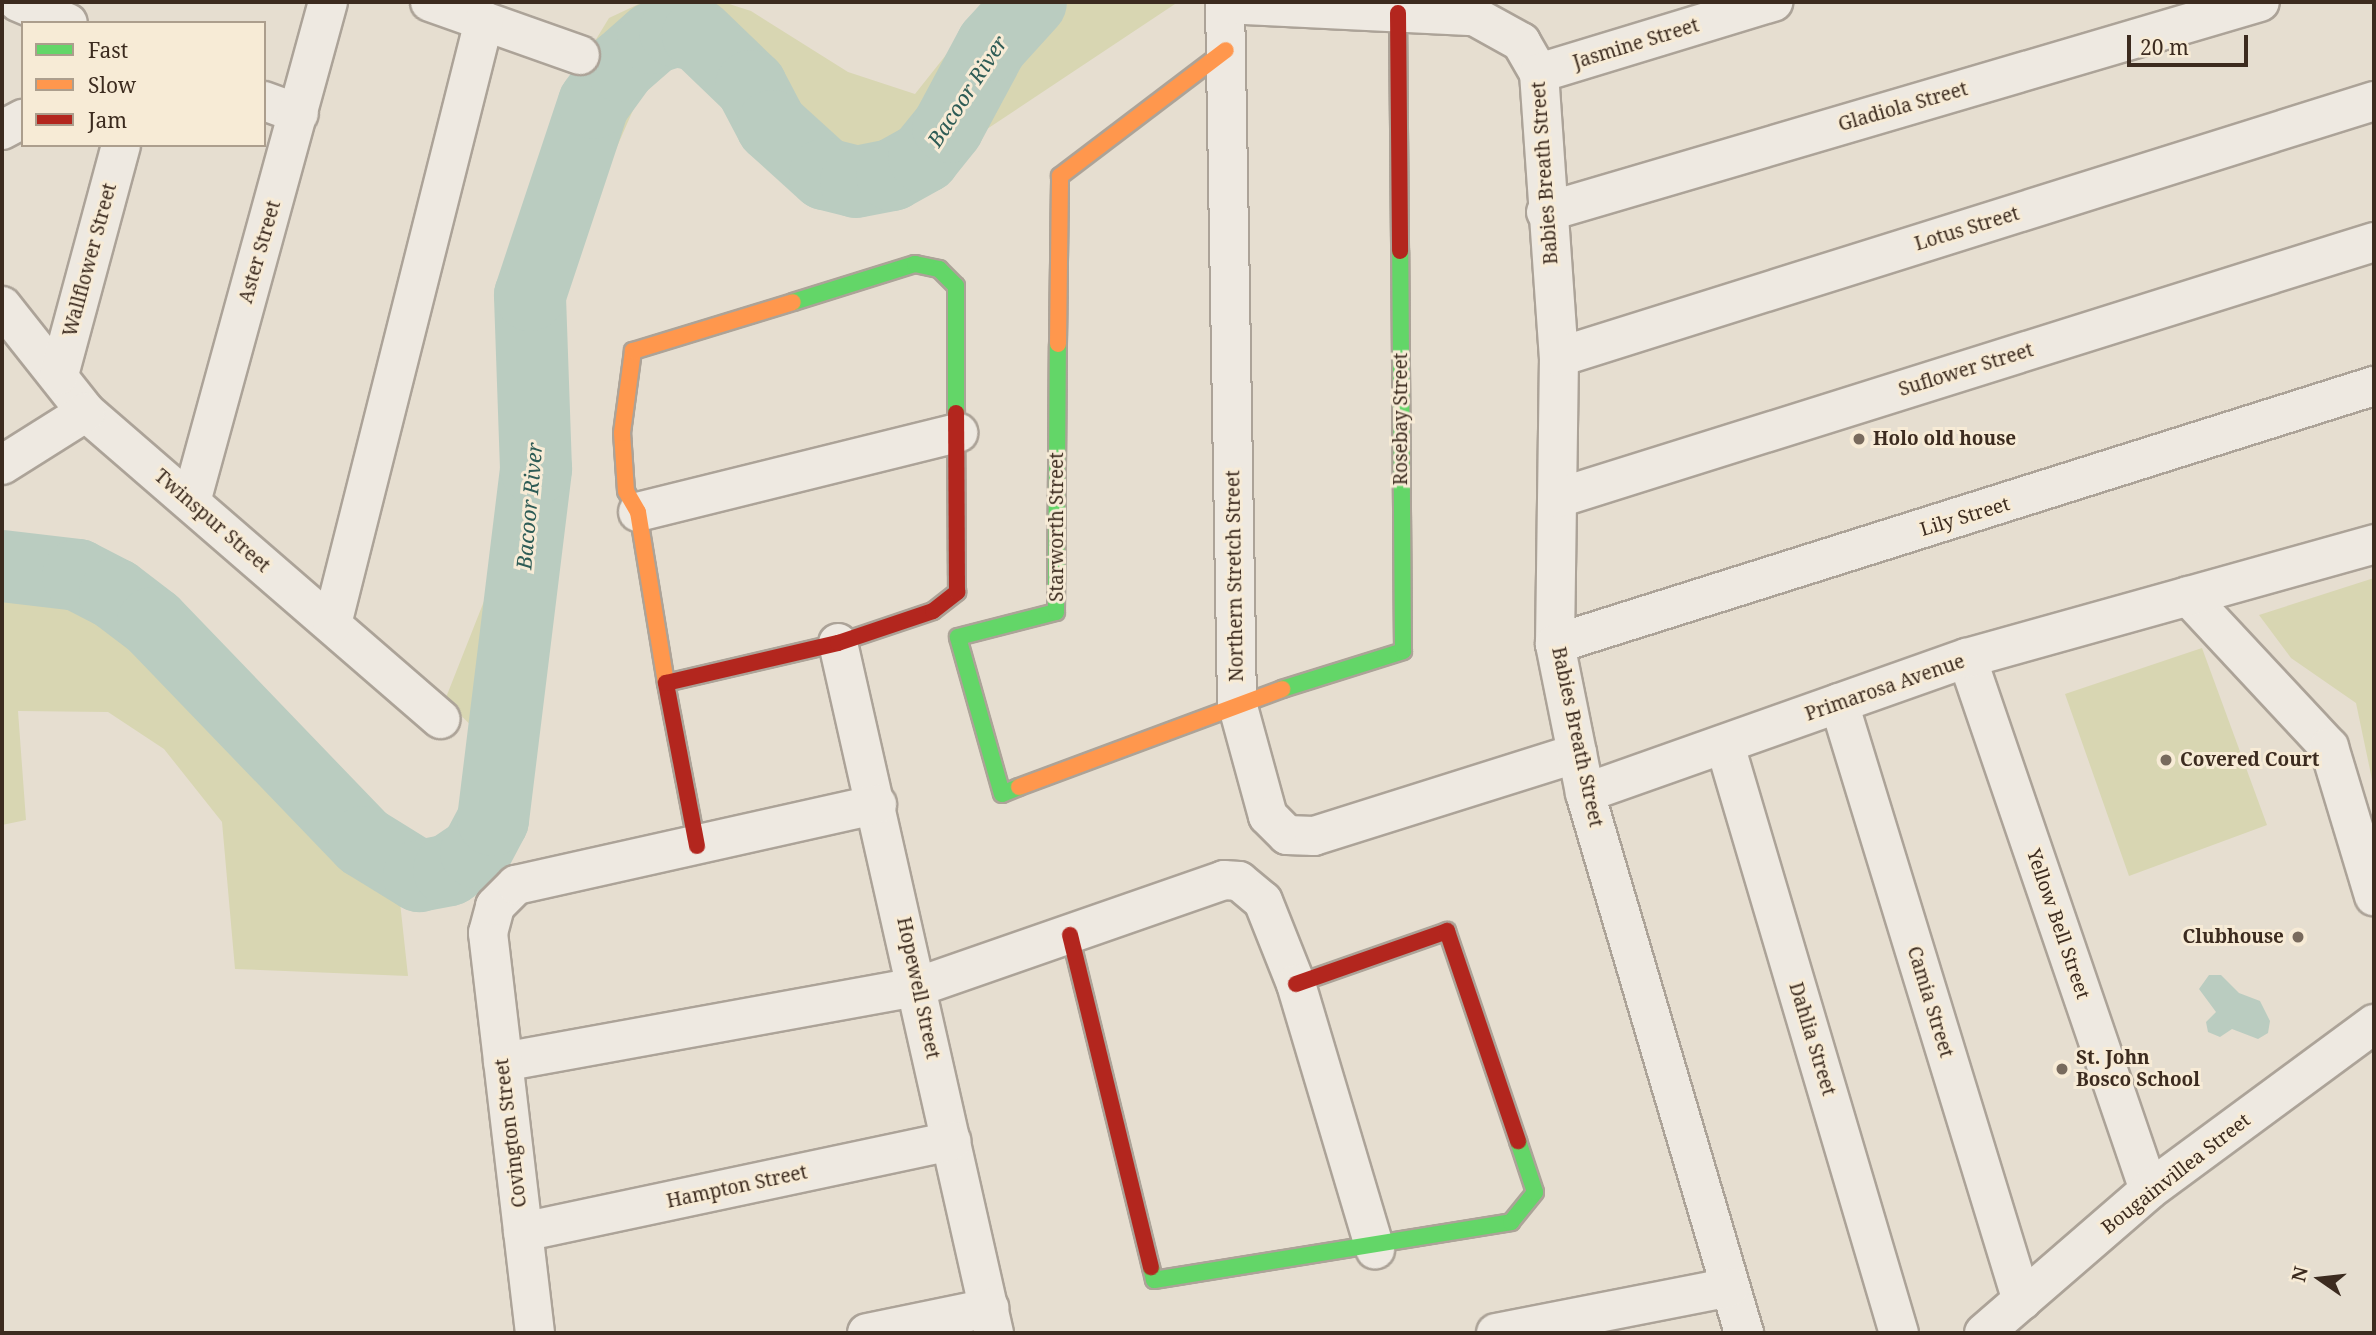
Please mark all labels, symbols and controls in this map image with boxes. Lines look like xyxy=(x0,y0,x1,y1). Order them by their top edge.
street label: Jasmine Street xyxy=(1570,14,1702,74)
legend xyxy=(21,21,266,147)
scale bar xyxy=(2131,21,2252,65)
water label: Bacoor River xyxy=(922,31,1012,151)
text: 20 m xyxy=(2140,33,2189,61)
text: Fast xyxy=(88,36,128,64)
text: Slow xyxy=(88,71,136,99)
street label: Gladiola Street xyxy=(1836,78,1970,136)
street label: Babies Breath Street xyxy=(1527,81,1563,265)
text: Jam xyxy=(88,106,127,134)
street label: Wallflower Street xyxy=(59,181,121,339)
street label: Aster Street xyxy=(234,198,286,306)
street label: Lotus Street xyxy=(1912,202,2022,256)
street label: Suflower Street xyxy=(1896,339,2036,401)
street label: Rosebay Street xyxy=(1390,353,1412,485)
place label: Holo old house xyxy=(1873,428,2016,450)
marker: Holo old house xyxy=(1851,431,1867,447)
water label: Bacoor River xyxy=(511,441,547,571)
street label: Starworth Street xyxy=(1046,452,1068,602)
street label: Twinspur Street xyxy=(150,465,274,577)
street label: Northern Stretch Street xyxy=(1222,470,1248,682)
street label: Lily Street xyxy=(1917,493,2013,541)
street label: Babies Breath Street xyxy=(1547,645,1607,829)
street label: Primarosa Avenue xyxy=(1802,650,1968,726)
place label: Covered Court xyxy=(2180,749,2320,771)
marker: Covered Court xyxy=(2158,752,2174,768)
street label: Yellow Bell Street xyxy=(2022,846,2094,1002)
street label: Hopewell Street xyxy=(892,915,944,1061)
place label: Clubhouse xyxy=(2183,926,2284,948)
marker: Clubhouse xyxy=(2290,929,2306,945)
street label: Camia Street xyxy=(1902,944,1958,1060)
street label: Dahlia Street xyxy=(1784,980,1840,1098)
place label: St. John Bosco School xyxy=(2076,1047,2200,1091)
street label: Covington Street xyxy=(491,1057,531,1209)
marker: St. John Bosco School xyxy=(2054,1061,2070,1077)
street label: Bougainvillea Street xyxy=(2097,1109,2255,1239)
street label: Hampton Street xyxy=(665,1161,809,1213)
north arrow xyxy=(2285,1244,2355,1314)
text: N xyxy=(2285,1264,2314,1284)

